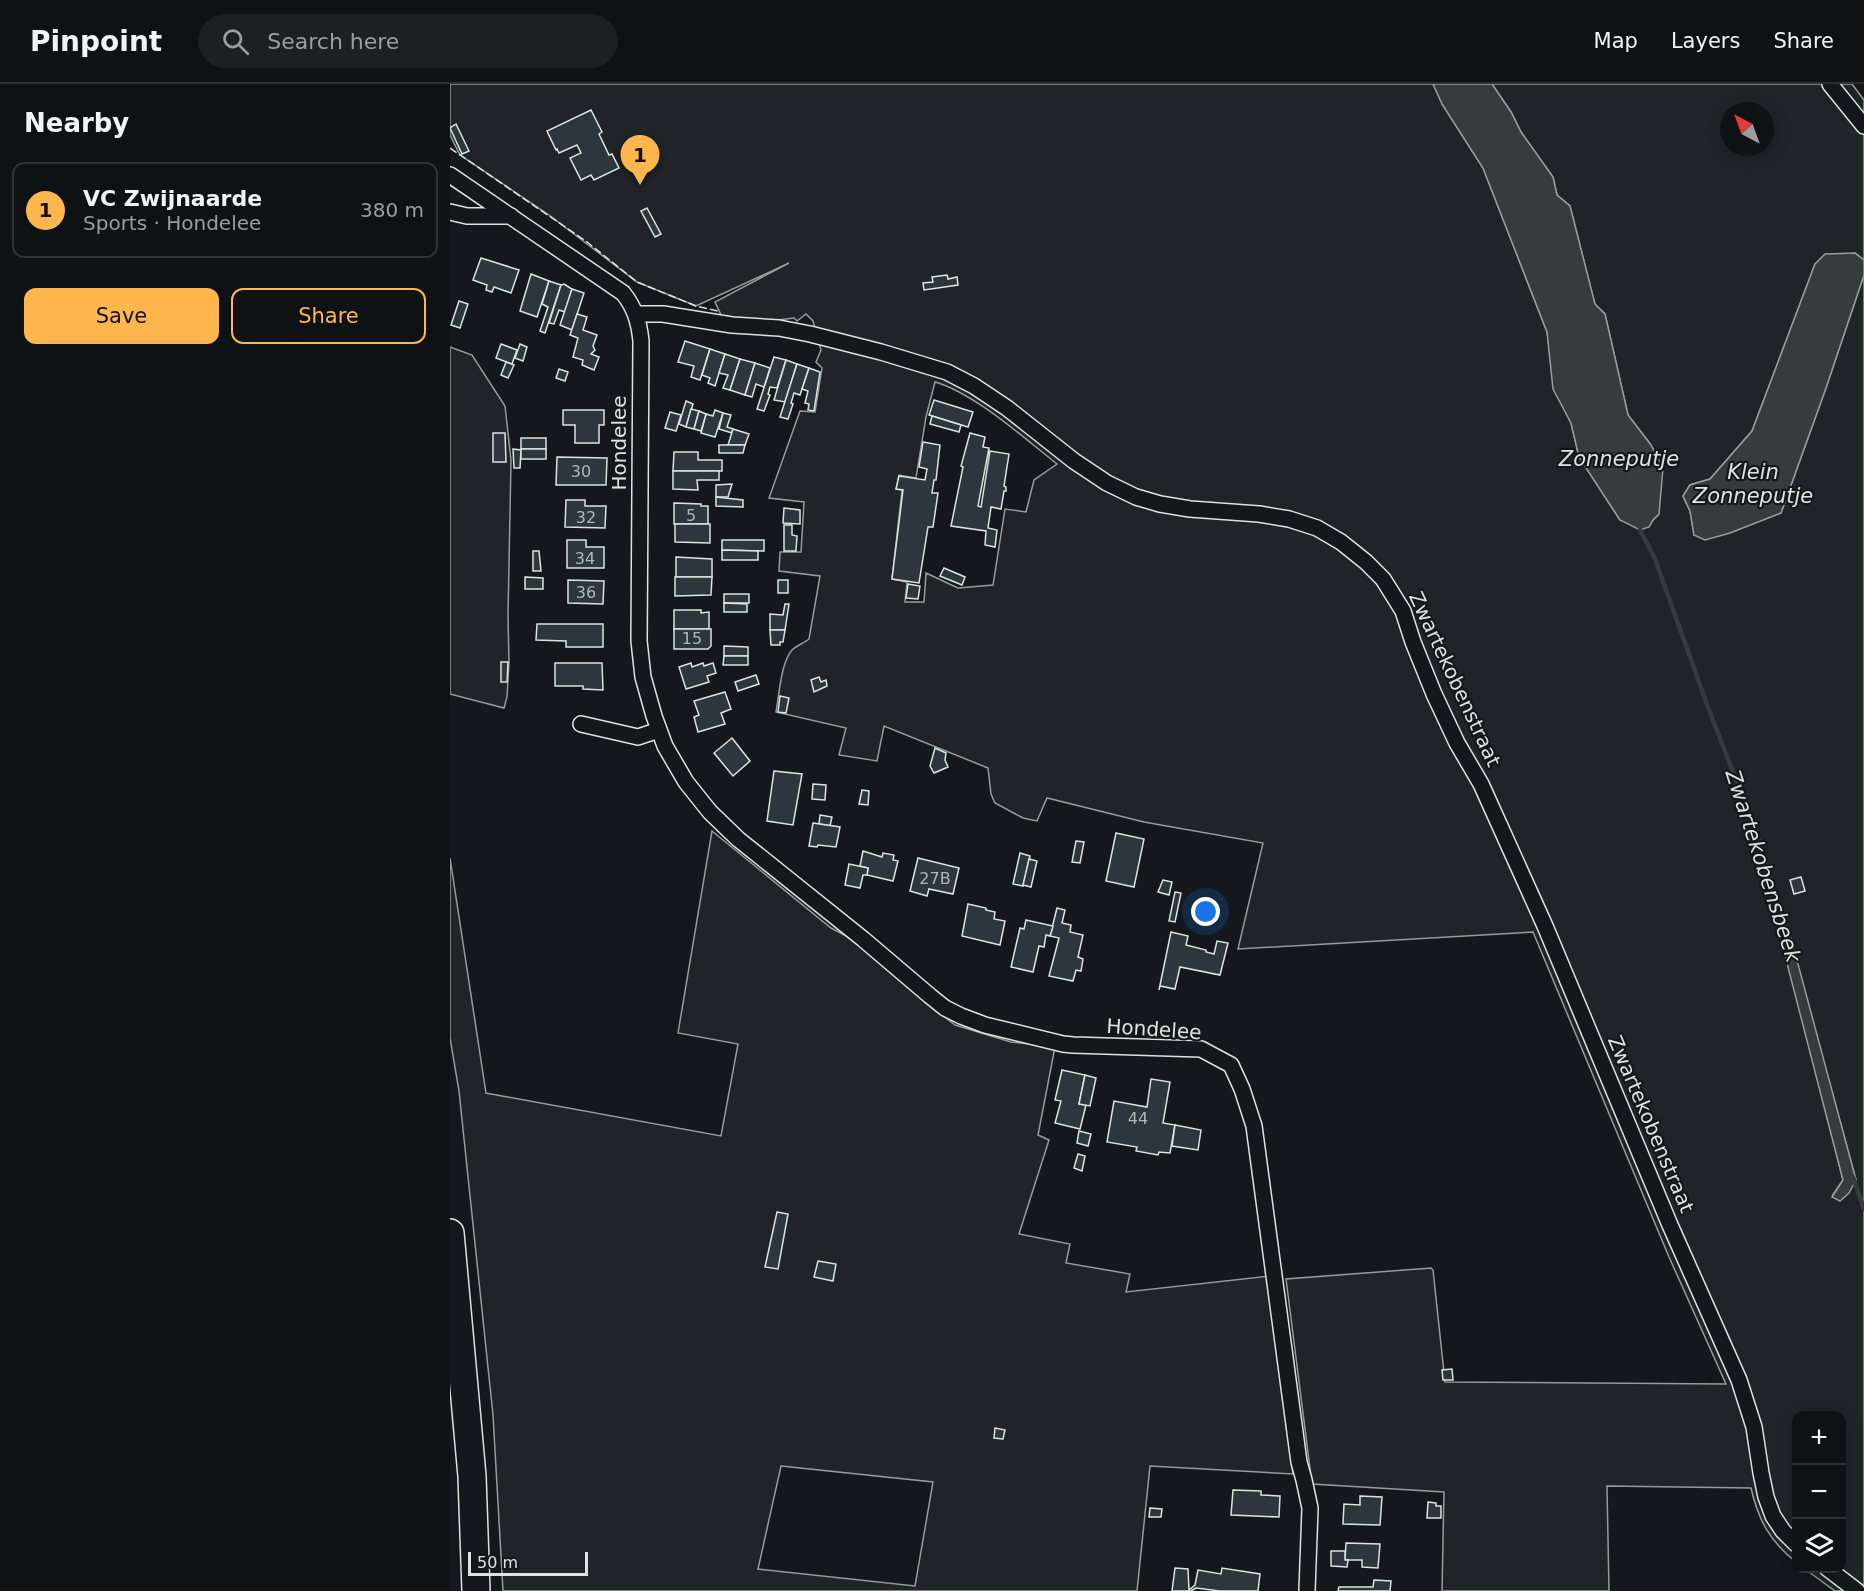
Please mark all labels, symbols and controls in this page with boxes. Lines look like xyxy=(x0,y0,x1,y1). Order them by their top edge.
search box xyxy=(198,14,618,68)
text: Pinpoint xyxy=(30,25,162,58)
icon: search xyxy=(219,25,252,58)
text: Search here xyxy=(267,29,399,54)
text: Map xyxy=(1594,29,1638,53)
text: Layers xyxy=(1671,29,1740,53)
text: Share xyxy=(1773,29,1834,53)
north arrow xyxy=(1720,102,1774,156)
text: Nearby xyxy=(24,108,129,138)
pin: 1 xyxy=(620,135,660,185)
text: VC Zwijnaarde xyxy=(83,186,262,211)
text: 1 xyxy=(39,198,52,222)
text: 380 m xyxy=(360,198,424,222)
text: Sports · Hondelee xyxy=(83,211,261,235)
button: Save xyxy=(24,288,219,344)
button: Share xyxy=(231,288,426,344)
street label: Hondelee xyxy=(607,395,631,491)
water label: Zonneputje xyxy=(1558,447,1679,471)
water label: Klein Zonneputje xyxy=(1692,460,1813,508)
house number: 30 xyxy=(571,462,591,481)
house number: 5 xyxy=(686,506,696,525)
house number: 32 xyxy=(576,508,596,527)
house number: 34 xyxy=(575,549,595,568)
house number: 36 xyxy=(576,583,596,602)
street label: Zwartekobenstraat xyxy=(1404,588,1506,770)
house number: 15 xyxy=(682,629,702,648)
water label: Zwartekobensbeek xyxy=(1720,766,1806,966)
house number: 27B xyxy=(919,869,951,888)
your location xyxy=(1191,897,1220,926)
street label: Hondelee xyxy=(1106,1014,1202,1044)
street label: Zwartekobenstraat xyxy=(1603,1032,1699,1216)
house number: 44 xyxy=(1128,1109,1148,1128)
map controls xyxy=(1792,1411,1846,1573)
button: + xyxy=(1792,1411,1846,1465)
button: − xyxy=(1792,1465,1846,1519)
button: layers xyxy=(1792,1519,1846,1573)
scale bar xyxy=(468,1549,588,1576)
text: 50 m xyxy=(477,1553,518,1572)

